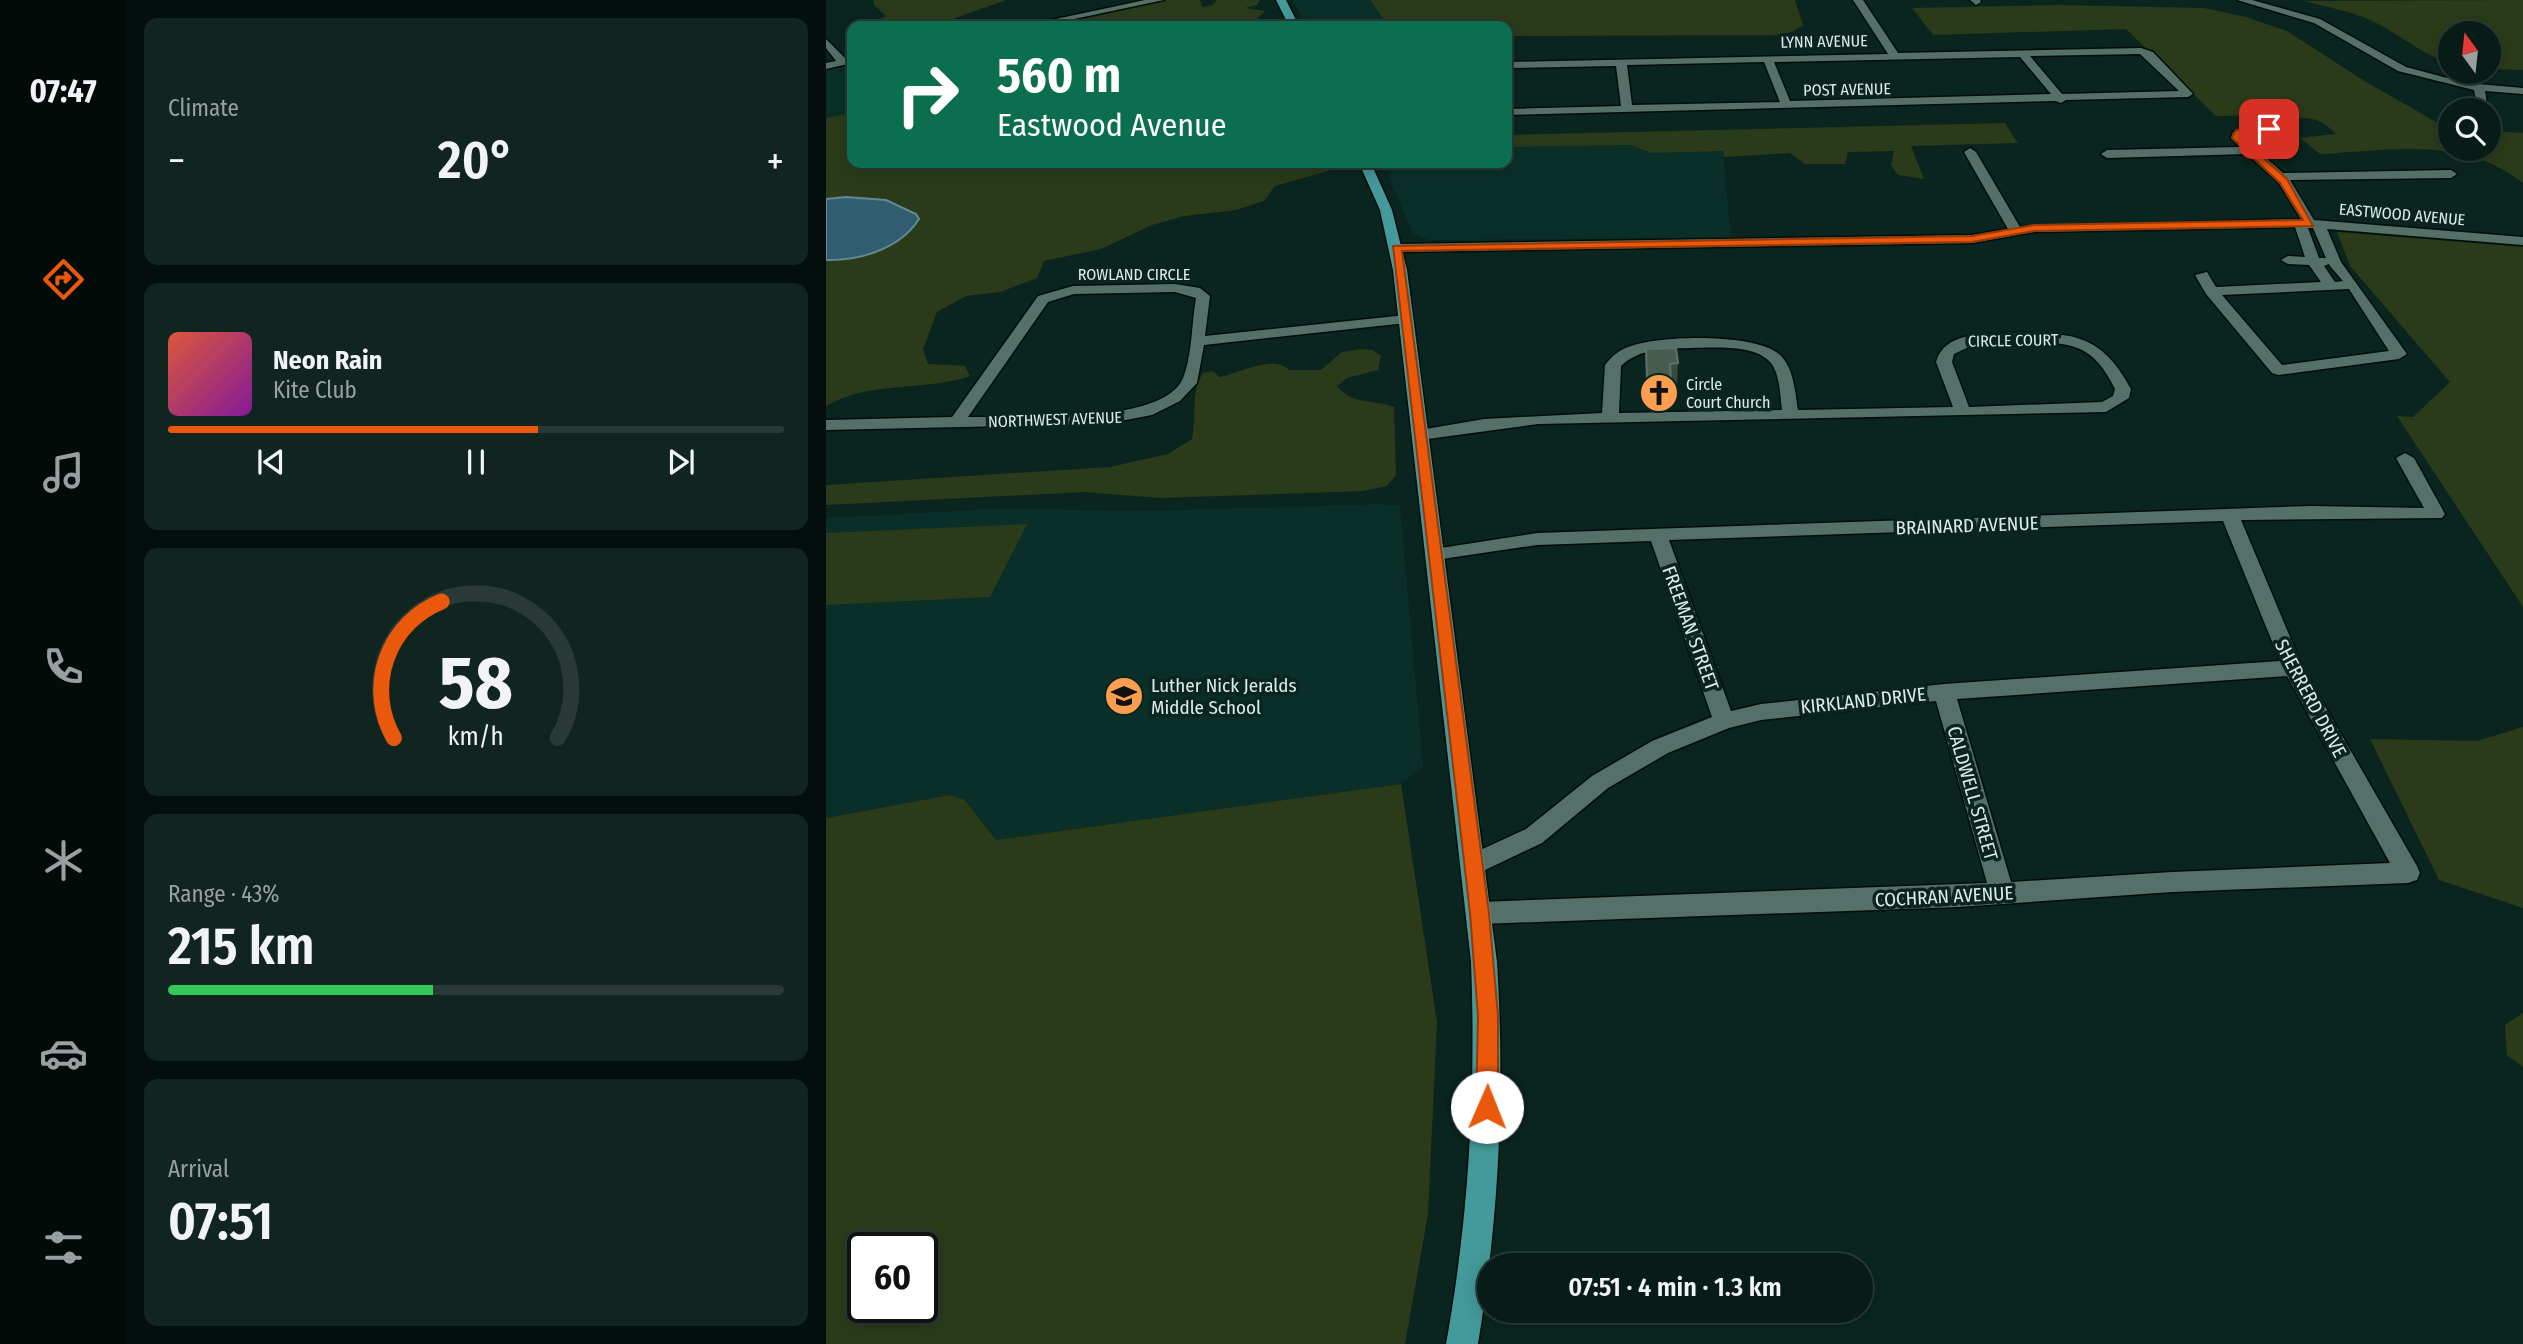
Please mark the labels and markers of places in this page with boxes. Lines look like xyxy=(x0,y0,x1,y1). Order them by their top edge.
pin xyxy=(2239,99,2299,159)
church icon: Circle Court Church xyxy=(1638,372,1680,414)
place label: Circle Court Church xyxy=(1686,375,1770,412)
place label: Luther Nick Jeralds Middle School xyxy=(1151,674,1297,719)
school or university icon: Luther Nick Jeralds Middle School xyxy=(1103,675,1145,717)

